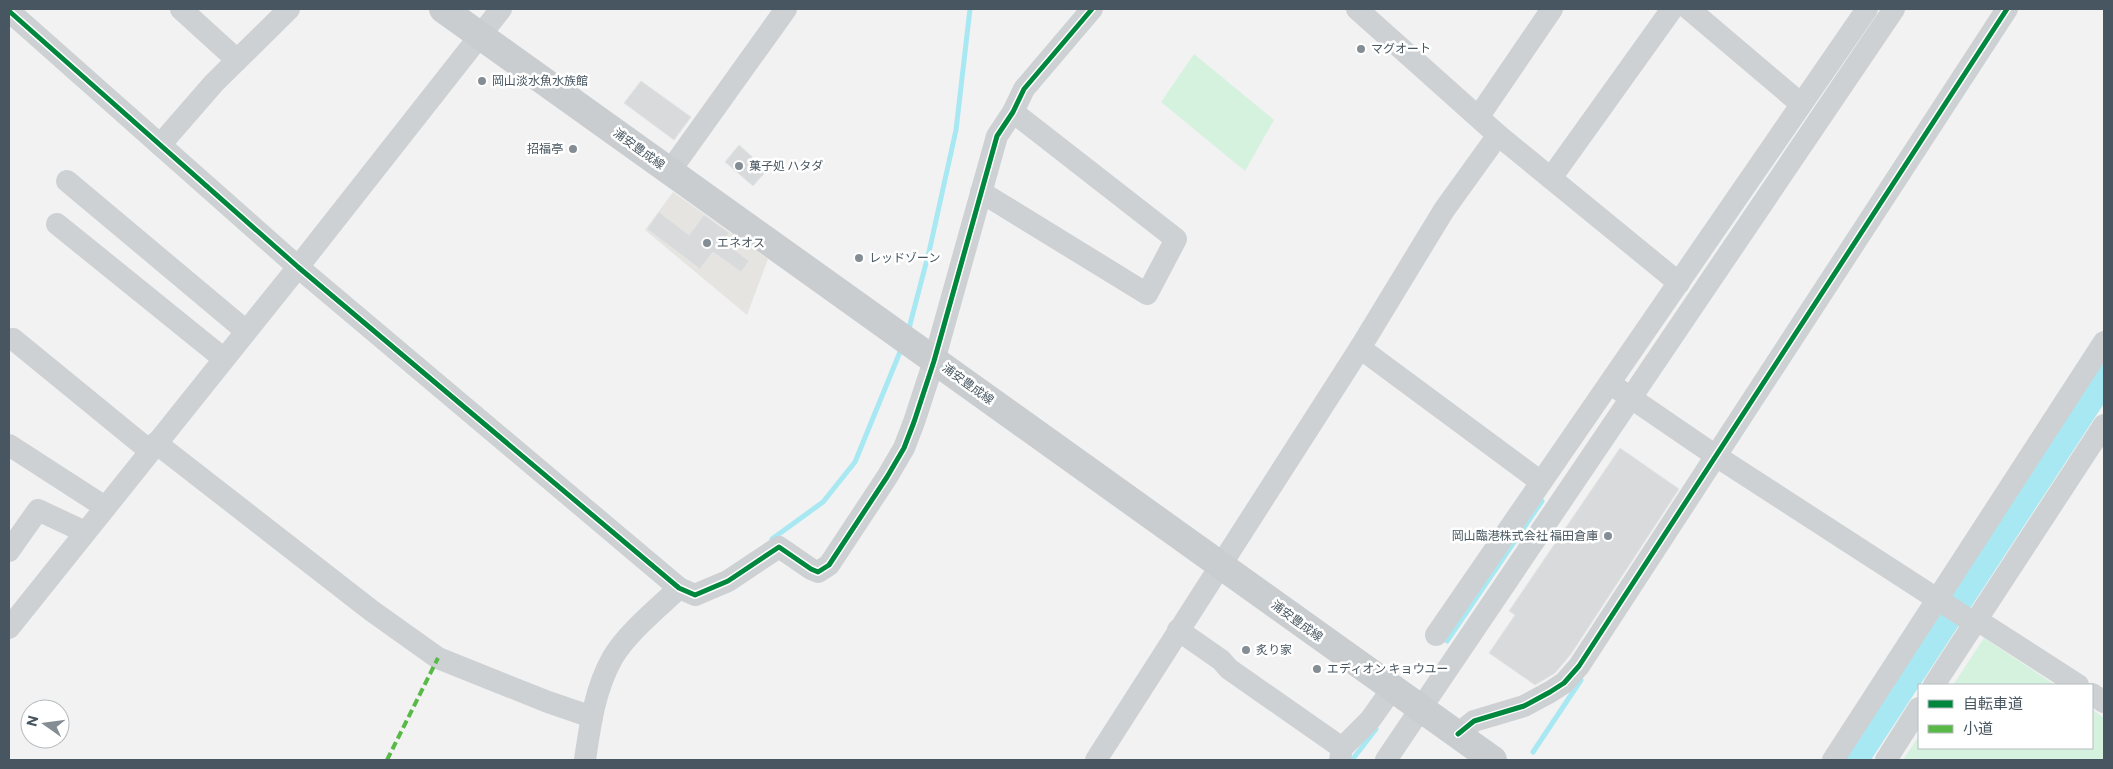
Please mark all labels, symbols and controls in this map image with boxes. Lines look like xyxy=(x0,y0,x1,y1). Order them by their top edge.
place label: マグオート xyxy=(1371,41,1431,55)
marker: マグオート xyxy=(1355,43,1367,55)
place label: 岡山淡水魚水族館 xyxy=(492,73,588,87)
marker: 岡山淡水魚水族館 xyxy=(476,75,488,87)
street label: 浦安豊成線 xyxy=(611,125,668,171)
place label: 招福亭 xyxy=(527,141,563,155)
marker: 招福亭 xyxy=(567,143,579,155)
place label: 菓子処 ハタダ xyxy=(749,158,823,172)
marker: 菓子処 ハタダ xyxy=(733,160,745,172)
place label: エネオス xyxy=(717,235,765,249)
marker: エネオス xyxy=(701,237,713,249)
place label: レッドゾーン xyxy=(869,250,940,264)
marker: レッドゾーン xyxy=(853,252,865,264)
street label: 浦安豊成線 xyxy=(940,360,997,406)
place label: 岡山臨港株式会社 福田倉庫 xyxy=(1452,528,1598,542)
marker: 岡山臨港株式会社 福田倉庫 xyxy=(1602,530,1614,542)
street label: 浦安豊成線 xyxy=(1269,597,1326,643)
place label: 炙り家 xyxy=(1256,642,1292,656)
marker: 炙り家 xyxy=(1240,644,1252,656)
place label: エディオン キョウユー xyxy=(1327,661,1448,675)
marker: エディオン キョウユー xyxy=(1311,663,1323,675)
legend xyxy=(1918,684,2093,749)
text: 自転車道 xyxy=(1963,694,2023,712)
north arrow xyxy=(20,699,70,749)
text: N xyxy=(22,714,41,728)
text: 小道 xyxy=(1963,719,1993,737)

